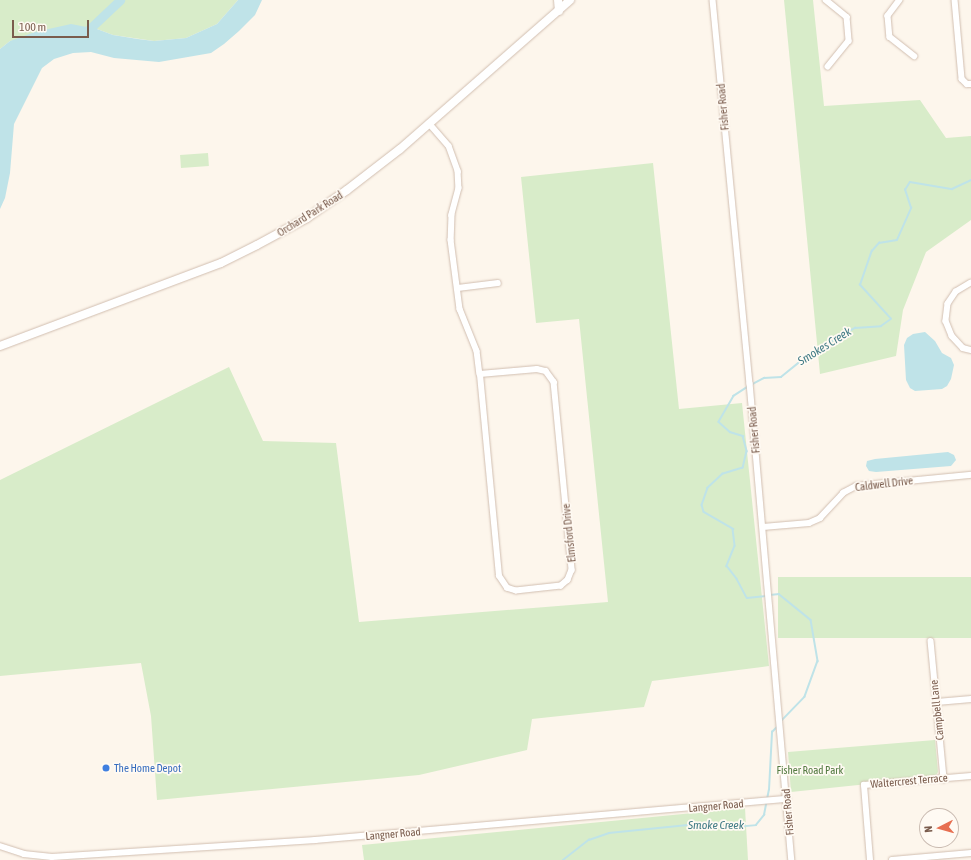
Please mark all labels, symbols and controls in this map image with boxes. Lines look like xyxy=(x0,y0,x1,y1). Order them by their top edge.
scale bar xyxy=(14,12,91,38)
text: 100 m xyxy=(19,20,46,34)
street label: Fisher Road xyxy=(714,83,732,131)
street label: Orchard Park Road xyxy=(275,189,345,239)
water label: Smokes Creek xyxy=(796,325,854,369)
street label: Fisher Road xyxy=(745,406,763,454)
street label: Caldwell Drive xyxy=(854,474,914,494)
street label: Elmsford Drive xyxy=(559,503,579,563)
street label: Campbell Lane xyxy=(927,679,947,741)
place label: The Home Depot xyxy=(114,761,181,775)
marker: The Home Depot xyxy=(101,763,111,773)
park label: Fisher Road Park xyxy=(777,763,843,777)
street label: Waltercrest Terrace xyxy=(870,771,948,791)
street label: Fisher Road xyxy=(779,788,797,836)
street label: Langner Road xyxy=(688,797,744,815)
north arrow xyxy=(919,808,959,848)
water label: Smoke Creek xyxy=(688,819,744,833)
street label: Langner Road xyxy=(365,825,421,843)
text: N xyxy=(922,825,934,833)

